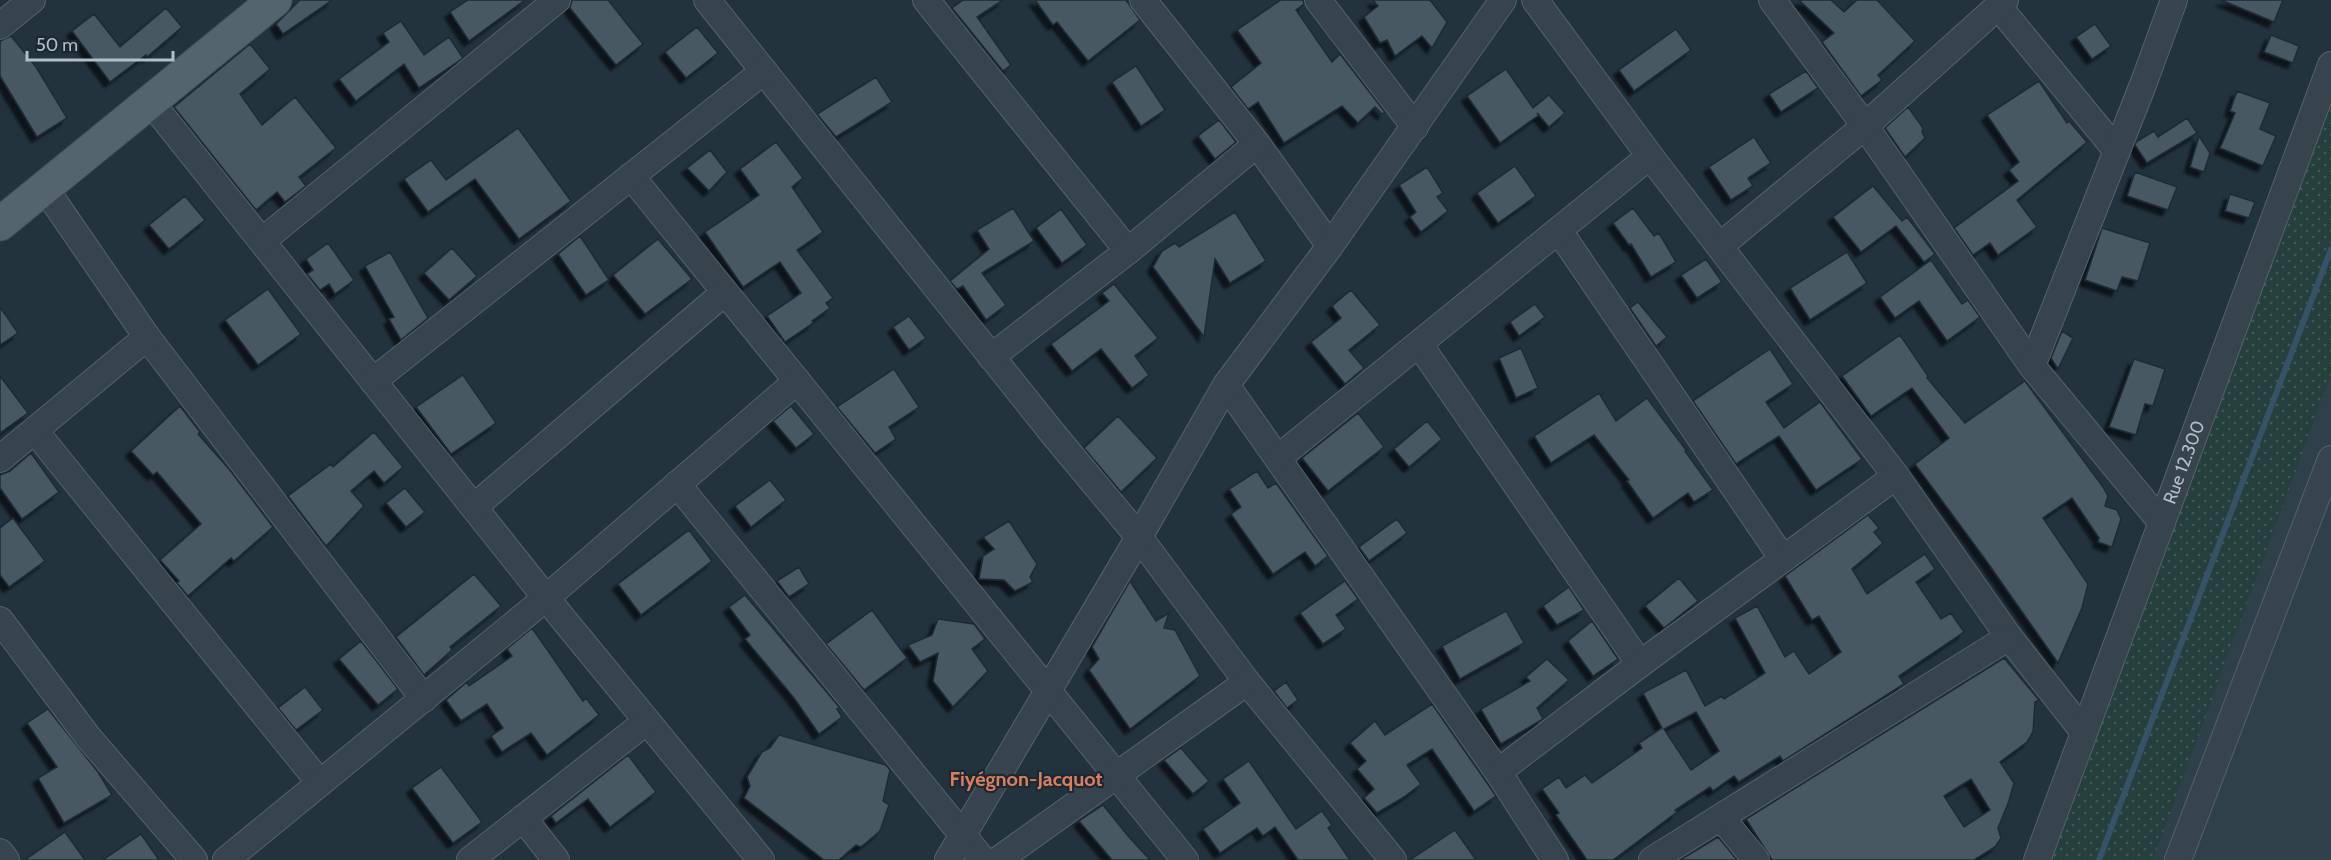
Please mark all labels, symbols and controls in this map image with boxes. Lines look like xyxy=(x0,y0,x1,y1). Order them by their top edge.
scale bar xyxy=(27,24,172,62)
text: 50 m xyxy=(36,34,78,56)
street label: Rue 12.300 xyxy=(2159,418,2210,507)
district label: Fiyégnon-Jacquot xyxy=(950,767,1103,791)

